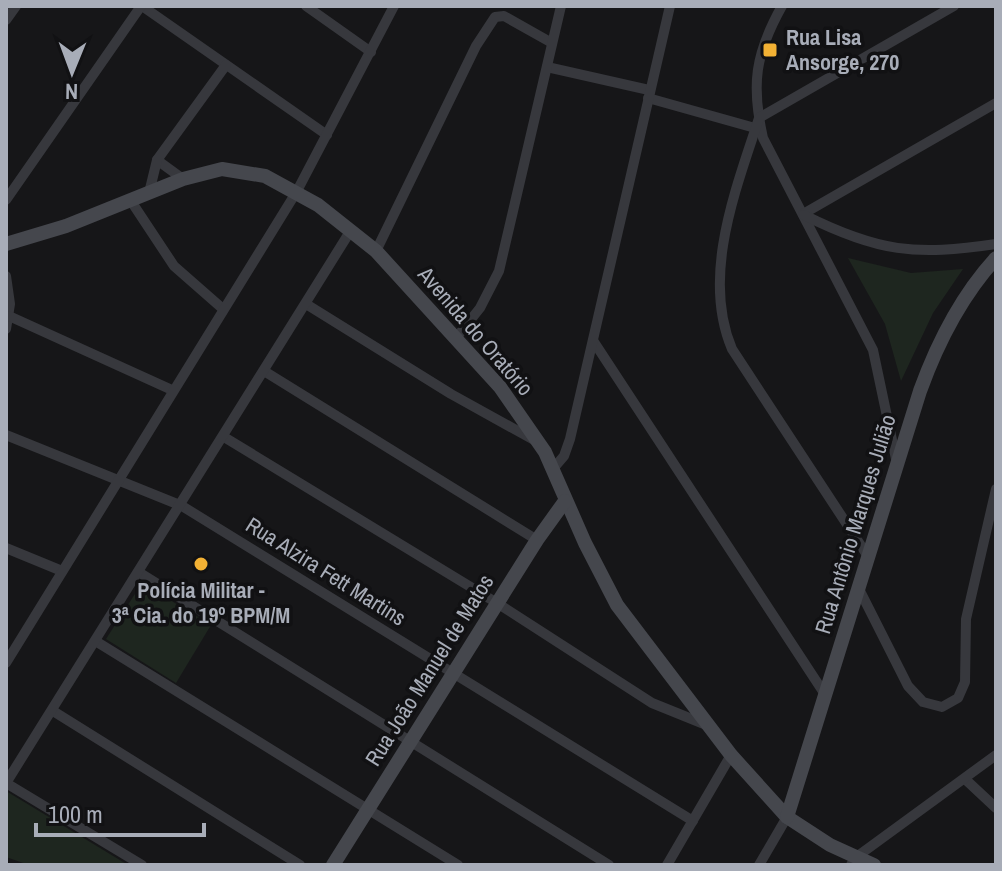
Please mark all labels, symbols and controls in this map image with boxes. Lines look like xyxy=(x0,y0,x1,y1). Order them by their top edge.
place label: Rua Lisa Ansorge, 270 xyxy=(786,22,899,77)
north arrow xyxy=(32,32,112,112)
marker: Rua Lisa Ansorge, 270 xyxy=(761,41,779,59)
text: N xyxy=(65,77,78,107)
street label: Avenida do Oratório xyxy=(411,259,541,402)
street label: Rua Antônio Marques Julião xyxy=(807,411,903,637)
street label: Rua Alzira Fett Martins xyxy=(240,510,412,632)
marker: Polícia Militar - 3ª Cia. do 19º BPM/M xyxy=(192,555,210,573)
street label: Rua João Manuel de Matos xyxy=(358,569,500,771)
place label: Polícia Militar - 3ª Cia. do 19º BPM/M xyxy=(112,575,290,630)
scale bar xyxy=(36,787,204,837)
text: 100 m xyxy=(48,798,103,830)

